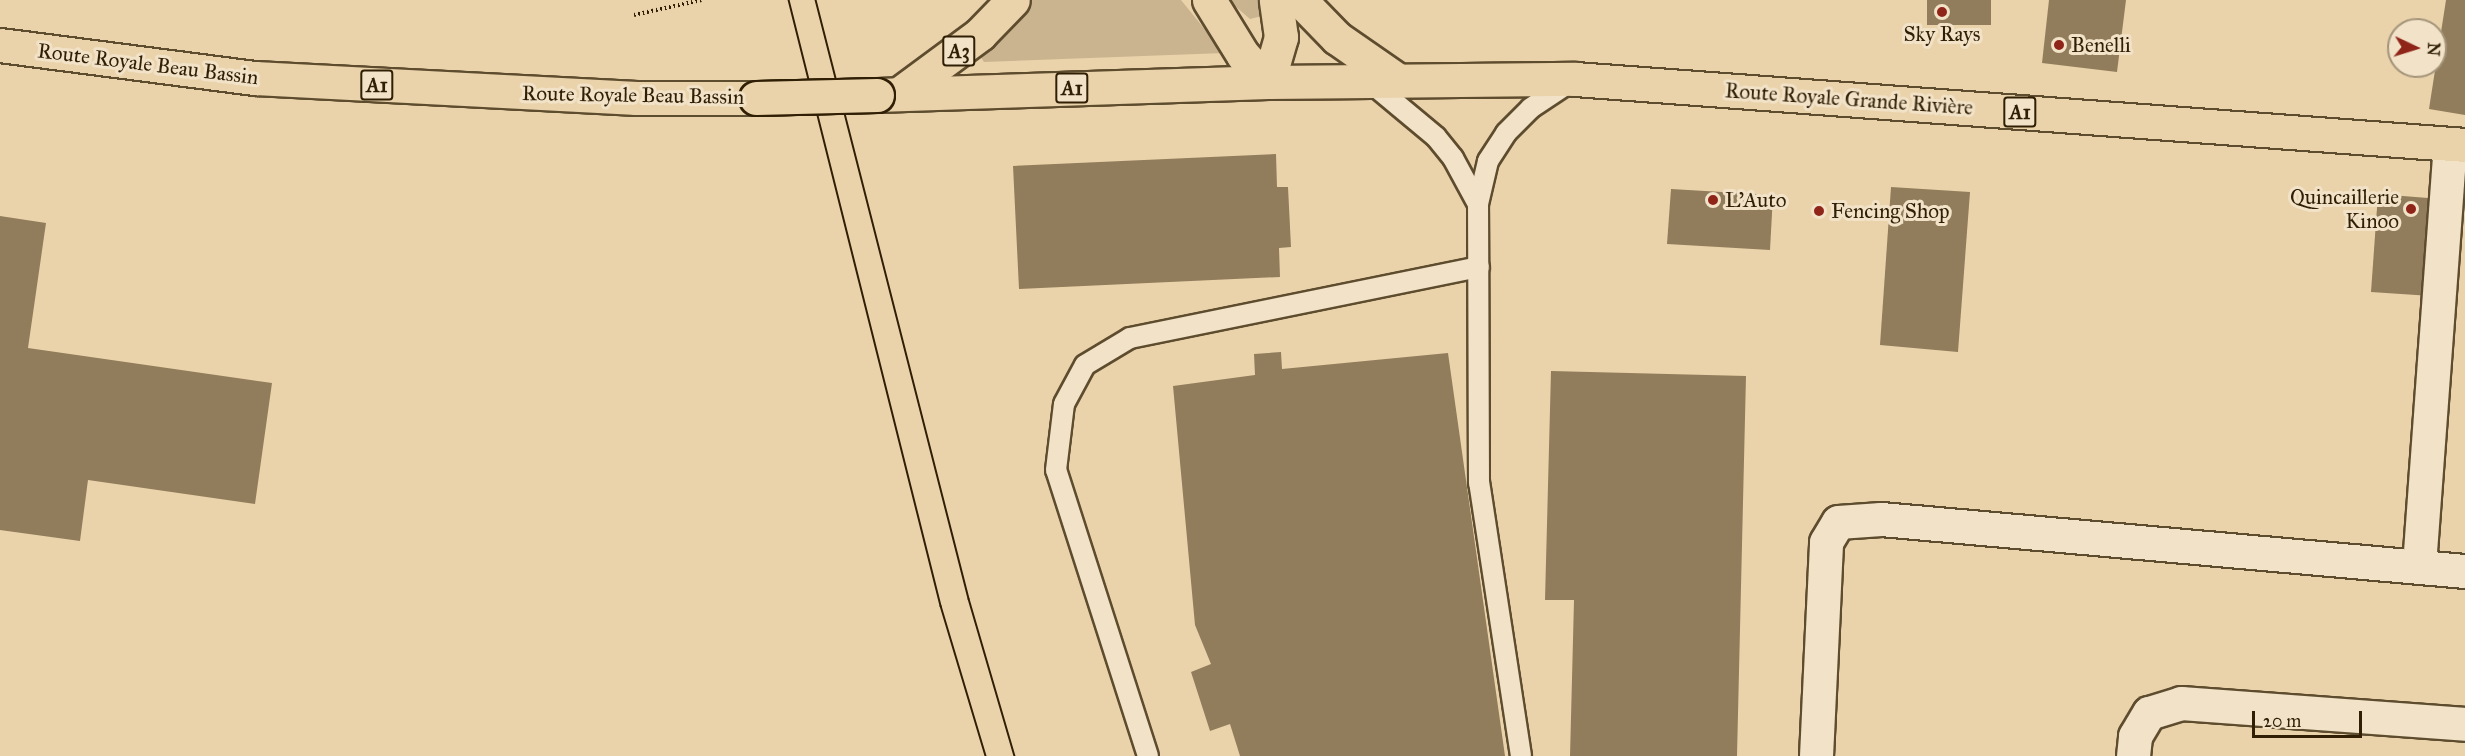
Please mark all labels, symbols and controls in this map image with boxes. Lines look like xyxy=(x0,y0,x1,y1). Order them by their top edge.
marker: Sky Rays xyxy=(1935,5,1949,19)
north arrow xyxy=(2387,18,2447,78)
place label: Sky Rays xyxy=(1903,21,1981,47)
place label: Benelli xyxy=(2071,32,2131,58)
road number: A3 xyxy=(941,34,977,68)
street label: Route Royale Beau Bassin xyxy=(36,38,260,90)
marker: Benelli xyxy=(2052,38,2066,52)
text: N xyxy=(2424,42,2443,57)
road number: A1 xyxy=(359,68,395,102)
road number: A1 xyxy=(1054,71,1090,105)
street label: Route Royale Grande Rivière xyxy=(1724,78,1974,120)
street label: Route Royale Beau Bassin xyxy=(522,80,744,110)
road number: A1 xyxy=(2002,95,2038,129)
place label: Quincaillerie Kinoo xyxy=(2290,184,2399,234)
place label: L'Auto xyxy=(1725,187,1786,213)
marker: L'Auto xyxy=(1706,193,1720,207)
place label: Fencing Shop xyxy=(1831,198,1950,224)
marker: Quincaillerie Kinoo xyxy=(2404,202,2418,216)
marker: Fencing Shop xyxy=(1812,204,1826,218)
scale bar xyxy=(2255,699,2364,737)
text: 20 m xyxy=(2263,710,2301,732)

